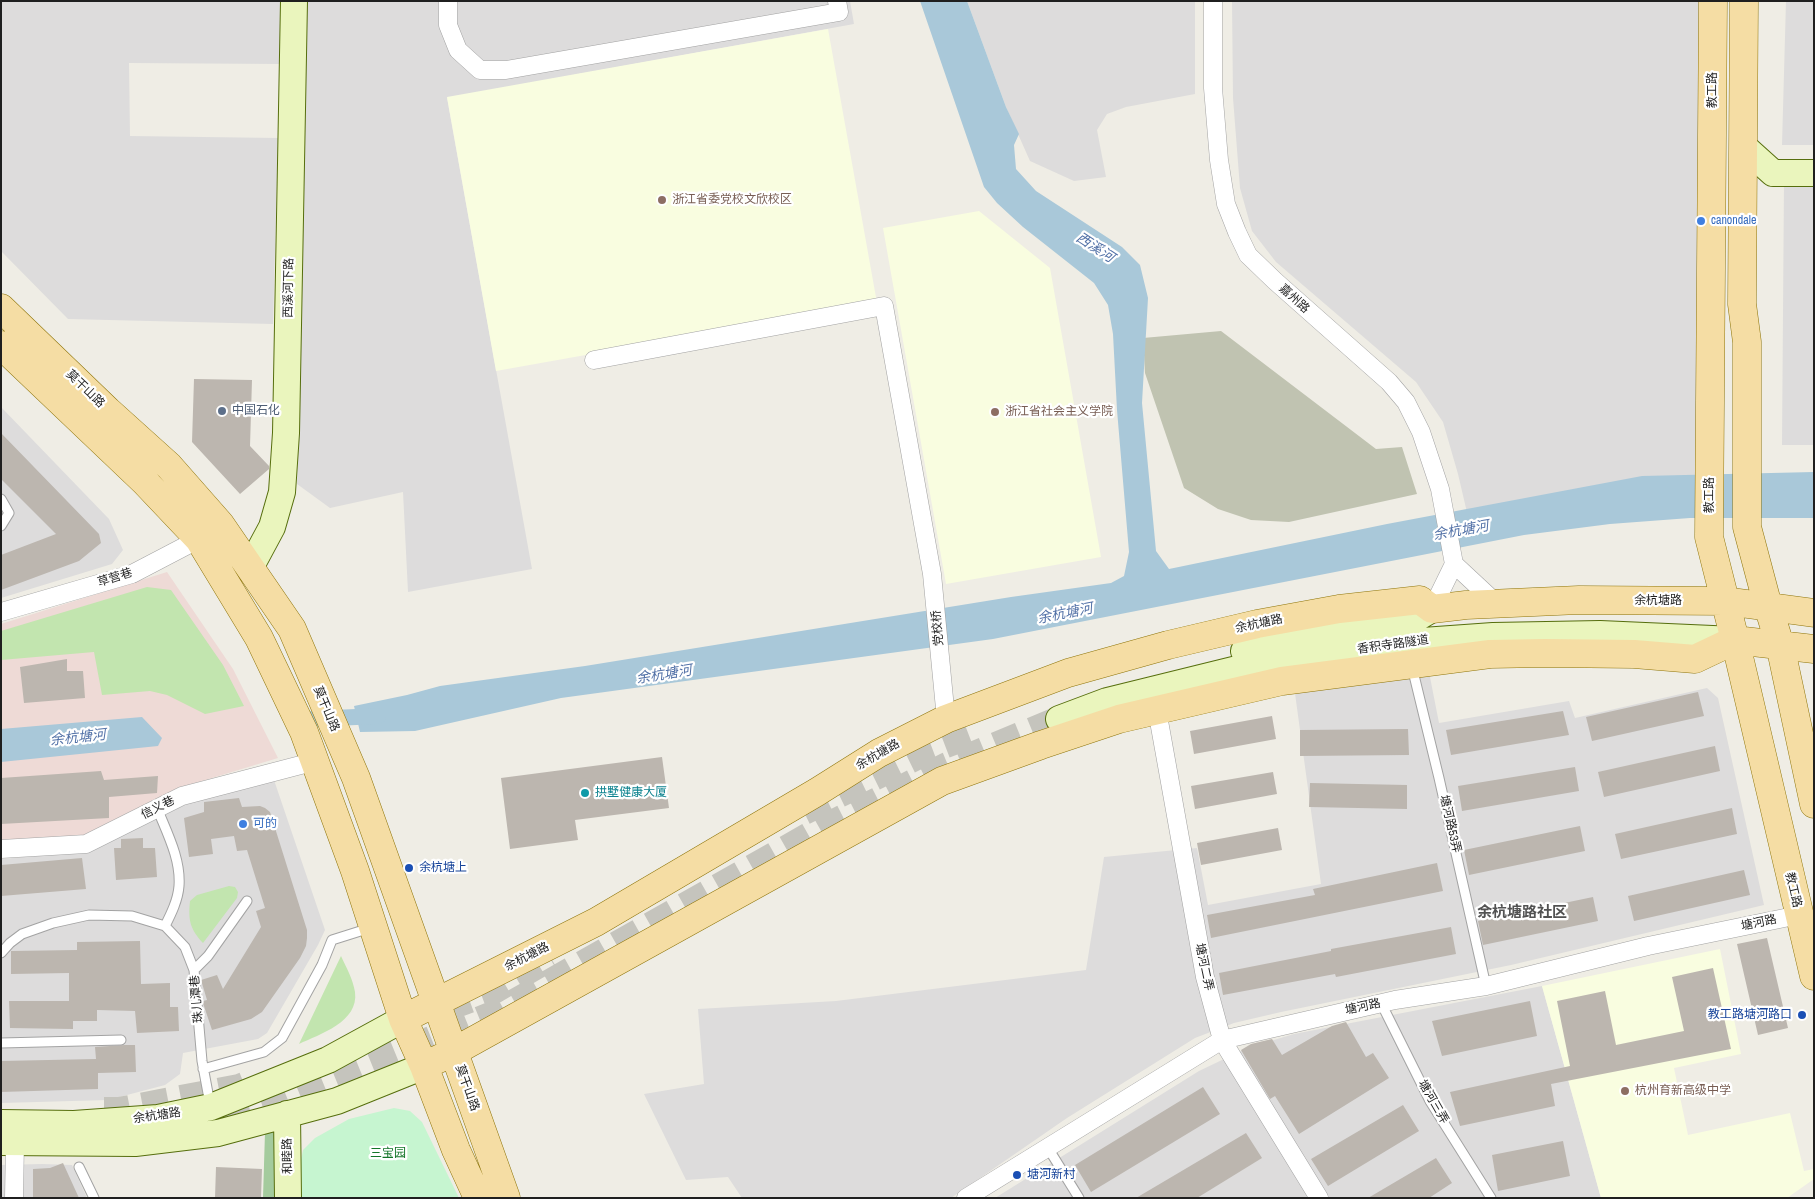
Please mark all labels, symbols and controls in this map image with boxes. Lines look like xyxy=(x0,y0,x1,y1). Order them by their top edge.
street label: 教工路 xyxy=(1706,72,1720,108)
place label: 浙江省委党校文欣校区 xyxy=(672,193,792,207)
marker: 浙江省委党校文欣校区 xyxy=(656,194,668,206)
place label: canondale xyxy=(1711,214,1756,228)
marker: canondale xyxy=(1695,215,1707,227)
water label: 西溪河 xyxy=(1073,230,1117,266)
street label: 西溪河下路 xyxy=(281,258,297,318)
street label: 嘉州路 xyxy=(1276,282,1312,316)
street label: 莫干山路 xyxy=(63,367,107,411)
place label: 中国石化 xyxy=(232,404,280,418)
marker: 中国石化 xyxy=(216,405,228,417)
place label: 浙江省社会主义学院 xyxy=(1005,405,1113,419)
marker: 浙江省社会主义学院 xyxy=(989,406,1001,418)
street label: 教工路 xyxy=(1703,477,1717,513)
water label: 余杭塘河 xyxy=(1432,518,1490,544)
street label: 草营巷 xyxy=(96,566,134,590)
street label: 余杭塘路 xyxy=(1634,594,1682,608)
water label: 余杭塘河 xyxy=(1036,600,1094,628)
street label: 党校桥 xyxy=(929,609,947,647)
street label: 余杭塘路 xyxy=(1234,612,1284,636)
street label: 香积寺路隧道 xyxy=(1356,633,1430,657)
water label: 余杭塘河 xyxy=(635,662,693,688)
street label: 莫干山路 xyxy=(310,684,342,734)
water label: 余杭塘河 xyxy=(49,727,107,749)
street label: 余杭塘路 xyxy=(854,737,902,773)
place label: 拱墅健康大厦 xyxy=(595,786,667,800)
marker: 拱墅健康大厦 xyxy=(579,787,591,799)
street label: 信义巷 xyxy=(139,793,177,823)
street label: 塘河路53弄 xyxy=(1436,794,1464,854)
place label: 可的 xyxy=(253,817,277,831)
marker: 可的 xyxy=(237,818,249,830)
place label: 余杭塘上 xyxy=(419,861,467,875)
marker: 余杭塘上 xyxy=(403,862,415,874)
street label: 教工路 xyxy=(1782,871,1804,909)
district label: 余杭塘路社区 xyxy=(1477,904,1567,922)
street label: 塘河路 xyxy=(1740,912,1778,934)
street label: 余杭塘路 xyxy=(502,940,552,974)
street label: 塘河二弄 xyxy=(1192,942,1216,992)
street label: 珠儿潭巷 xyxy=(188,974,206,1024)
street label: 塘河路 xyxy=(1344,996,1382,1018)
place label: 教工路塘河路口 xyxy=(1708,1008,1792,1022)
marker: 教工路塘河路口 xyxy=(1796,1009,1808,1021)
street label: 莫干山路 xyxy=(452,1063,482,1113)
street label: 塘河三弄 xyxy=(1415,1078,1451,1126)
place label: 杭州育新高级中学 xyxy=(1635,1084,1731,1098)
marker: 杭州育新高级中学 xyxy=(1619,1085,1631,1097)
street label: 余杭塘路 xyxy=(132,1106,182,1126)
street label: 和睦路 xyxy=(280,1138,296,1174)
park label: 三宝园 xyxy=(370,1147,406,1161)
place label: 塘河新村 xyxy=(1027,1168,1075,1182)
marker: 塘河新村 xyxy=(1011,1169,1023,1181)

